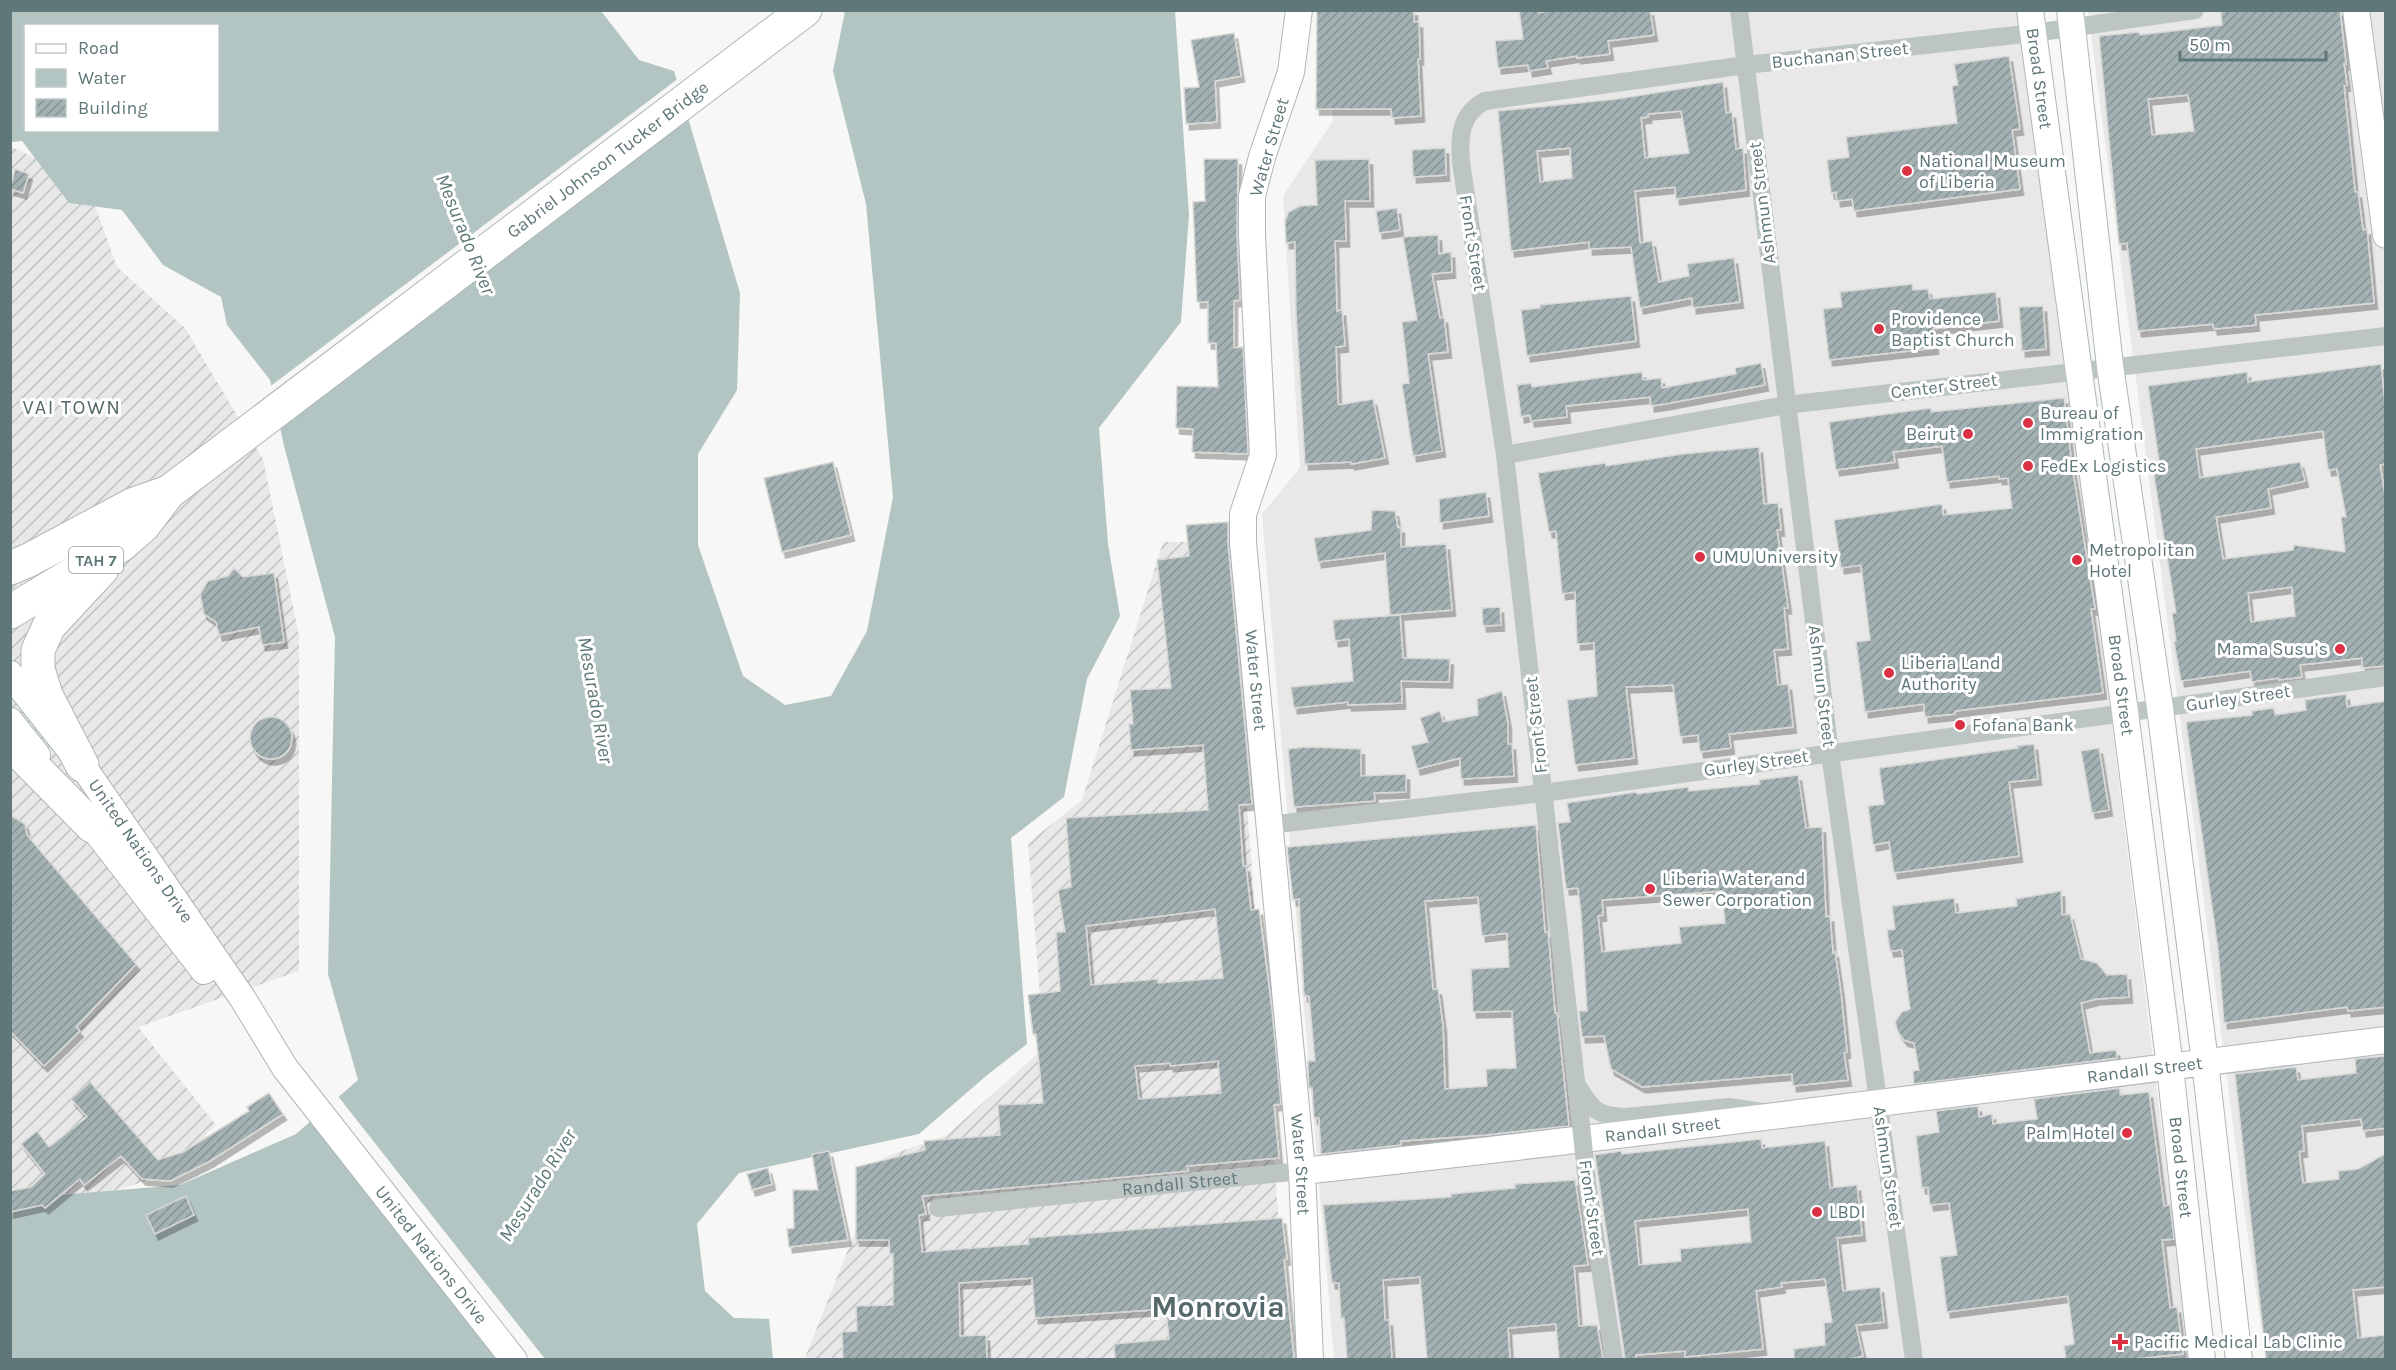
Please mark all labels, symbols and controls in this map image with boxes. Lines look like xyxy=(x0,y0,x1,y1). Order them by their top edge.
legend xyxy=(24,24,219,132)
scale bar xyxy=(2180,24,2326,62)
street label: Broad Street xyxy=(2022,26,2057,131)
text: 50 m xyxy=(2189,34,2231,56)
text: Road xyxy=(78,37,119,59)
street label: Buchanan Street xyxy=(1770,37,1910,73)
text: Water xyxy=(78,67,126,89)
street label: Gabriel Johnson Tucker Bridge xyxy=(503,76,713,243)
street label: Water Street xyxy=(1244,95,1294,199)
text: Building xyxy=(78,97,148,119)
street label: Ashmun Street xyxy=(1744,140,1780,265)
place label: National Museum of Liberia xyxy=(1919,150,2066,193)
marker: National Museum of Liberia xyxy=(1900,164,1914,178)
water label: Mesurado River xyxy=(431,170,501,299)
street label: Front Street xyxy=(1455,193,1491,293)
place label: Providence Baptist Church xyxy=(1891,308,2015,351)
marker: Providence Baptist Church xyxy=(1872,322,1886,336)
street label: Center Street xyxy=(1889,369,1999,403)
district label: VAI TOWN xyxy=(23,396,121,419)
place label: Bureau of Immigration xyxy=(2040,402,2144,445)
marker: Bureau of Immigration xyxy=(2021,416,2035,430)
place label: Beirut xyxy=(1906,423,1956,445)
marker: Beirut xyxy=(1961,427,1975,441)
place label: FedEx Logistics xyxy=(2040,455,2167,477)
marker: FedEx Logistics xyxy=(2021,459,2035,473)
place label: Metropolitan Hotel xyxy=(2089,539,2195,582)
place label: UMU University xyxy=(1712,546,1838,568)
road number: TAH 7 xyxy=(69,547,123,573)
marker: UMU University xyxy=(1693,550,1707,564)
marker: Metropolitan Hotel xyxy=(2070,553,2084,567)
street label: Ashmun Street xyxy=(1804,624,1840,749)
street label: Water Street xyxy=(1240,629,1272,732)
street label: Broad Street xyxy=(2104,633,2139,737)
water label: Mesurado River xyxy=(573,635,618,766)
place label: Mama Susu’s xyxy=(2216,638,2328,660)
marker: Mama Susu’s xyxy=(2333,642,2347,656)
place label: Liberia Land Authority xyxy=(1901,652,2001,695)
marker: Liberia Land Authority xyxy=(1882,666,1896,680)
street label: Front Street xyxy=(1520,675,1552,774)
street label: Gurley Street xyxy=(2184,680,2292,716)
place label: Fofana Bank xyxy=(1972,714,2074,736)
marker: Fofana Bank xyxy=(1953,718,1967,732)
street label: Gurley Street xyxy=(1702,745,1810,781)
street label: United Nations Drive xyxy=(84,774,198,927)
place label: Liberia Water and Sewer Corporation xyxy=(1662,868,1812,911)
marker: Liberia Water and Sewer Corporation xyxy=(1643,882,1657,896)
street label: Randall Street xyxy=(2086,1052,2204,1088)
street label: Ashmun Street xyxy=(1869,1105,1907,1230)
street label: Water Street xyxy=(1286,1112,1315,1216)
street label: Randall Street xyxy=(1604,1112,1722,1147)
street label: Broad Street xyxy=(2164,1115,2197,1219)
place label: Palm Hotel xyxy=(2026,1122,2115,1144)
water label: Mesurado River xyxy=(494,1124,582,1246)
marker: Palm Hotel xyxy=(2120,1126,2134,1140)
street label: Front Street xyxy=(1574,1158,1610,1258)
street label: Randall Street xyxy=(1121,1167,1239,1200)
street label: United Nations Drive xyxy=(370,1181,492,1328)
place label: LBDI xyxy=(1829,1201,1866,1223)
marker: LBDI xyxy=(1810,1205,1824,1219)
district label: Monrovia xyxy=(1151,1289,1285,1325)
place label: Pacific Medical Lab Clinic xyxy=(2134,1331,2343,1353)
marker: Pacific Medical Lab Clinic xyxy=(2111,1333,2129,1351)

